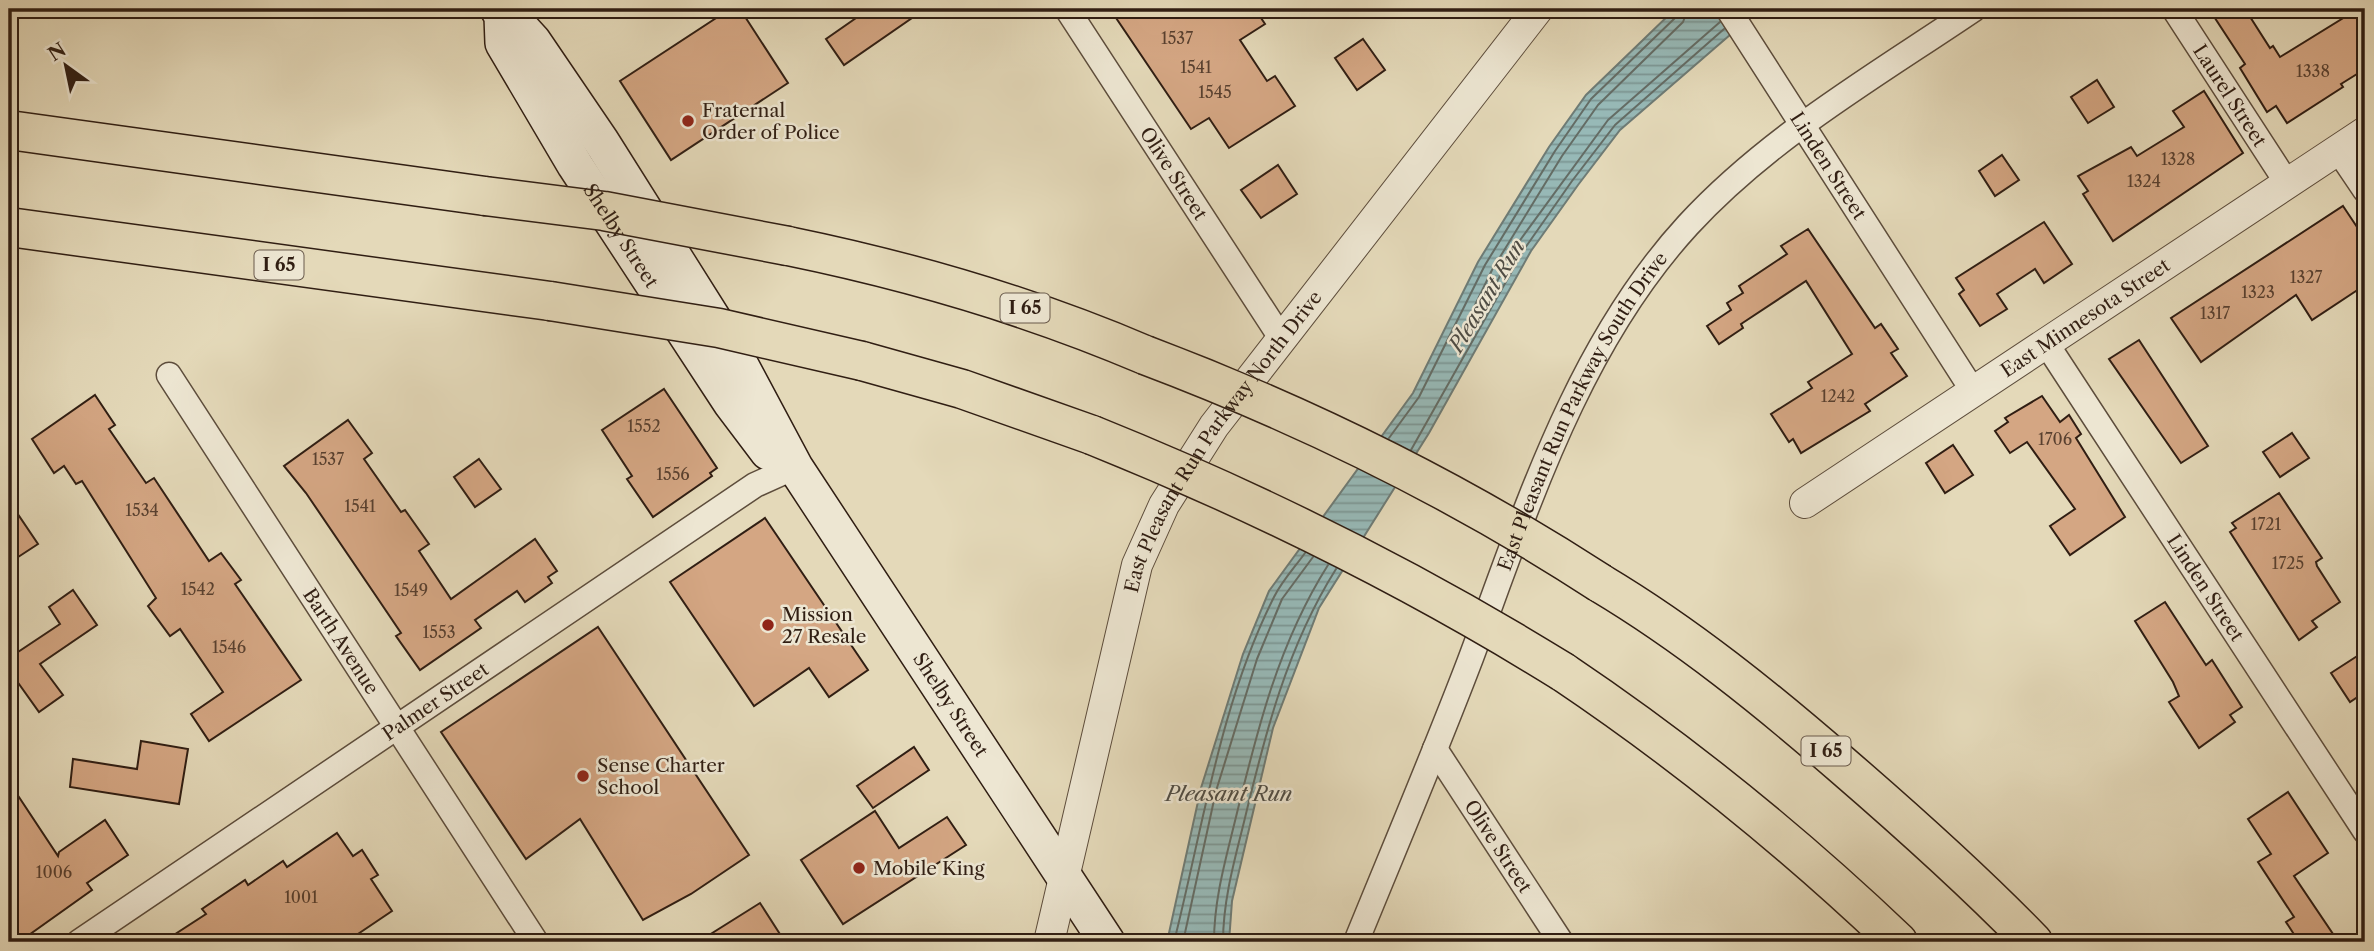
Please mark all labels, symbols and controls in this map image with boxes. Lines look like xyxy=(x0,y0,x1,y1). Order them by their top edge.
house number: 1537 xyxy=(1161,28,1193,48)
north arrow xyxy=(32,32,102,102)
text: N xyxy=(44,38,70,66)
street label: Laurel Street xyxy=(2188,40,2271,151)
house number: 1541 xyxy=(1180,57,1212,77)
house number: 1338 xyxy=(2296,61,2330,81)
house number: 1545 xyxy=(1198,82,1232,102)
place label: Fraternal Order of Police xyxy=(702,99,840,144)
street label: Linden Street xyxy=(1785,108,1871,224)
marker: Fraternal Order of Police xyxy=(680,113,696,129)
street label: Olive Street xyxy=(1135,123,1212,225)
house number: 1328 xyxy=(2161,149,2195,169)
house number: 1324 xyxy=(2127,171,2161,191)
street label: Shelby Street xyxy=(578,179,663,292)
water label: Pleasant Run xyxy=(1442,235,1530,358)
street label: East Pleasant Run Parkway South Drive xyxy=(1493,247,1672,574)
road number: I 65 xyxy=(254,250,304,279)
street label: East Minnesota Street xyxy=(1997,253,2174,382)
house number: 1327 xyxy=(2290,267,2322,287)
house number: 1323 xyxy=(2241,282,2275,302)
street label: East Pleasant Run Parkway North Drive xyxy=(1120,286,1327,595)
road number: I 65 xyxy=(1000,294,1050,322)
house number: 1317 xyxy=(2200,303,2230,323)
house number: 1242 xyxy=(1821,386,1855,406)
house number: 1552 xyxy=(627,416,661,436)
house number: 1706 xyxy=(2038,429,2072,449)
house number: 1537 xyxy=(312,449,344,469)
house number: 1556 xyxy=(656,464,690,484)
house number: 1541 xyxy=(344,496,376,516)
house number: 1534 xyxy=(125,500,159,520)
house number: 1721 xyxy=(2251,514,2282,534)
street label: Linden Street xyxy=(2162,530,2249,646)
house number: 1725 xyxy=(2272,553,2304,573)
house number: 1542 xyxy=(181,579,215,599)
house number: 1549 xyxy=(394,580,428,600)
street label: Barth Avenue xyxy=(298,584,384,699)
place label: Mission 27 Resale xyxy=(782,603,866,648)
marker: Mission 27 Resale xyxy=(760,617,776,633)
house number: 1553 xyxy=(423,622,455,642)
house number: 1546 xyxy=(212,637,246,657)
street label: Shelby Street xyxy=(908,648,993,761)
street label: Palmer Street xyxy=(378,657,493,746)
road number: I 65 xyxy=(1801,736,1850,766)
place label: Sense Charter School xyxy=(597,754,725,799)
marker: Sense Charter School xyxy=(575,768,591,784)
water label: Pleasant Run xyxy=(1164,781,1292,806)
street label: Olive Street xyxy=(1459,796,1537,897)
place label: Mobile King xyxy=(873,857,985,880)
marker: Mobile King xyxy=(851,860,867,876)
house number: 1006 xyxy=(36,862,72,882)
house number: 1001 xyxy=(284,887,318,907)

